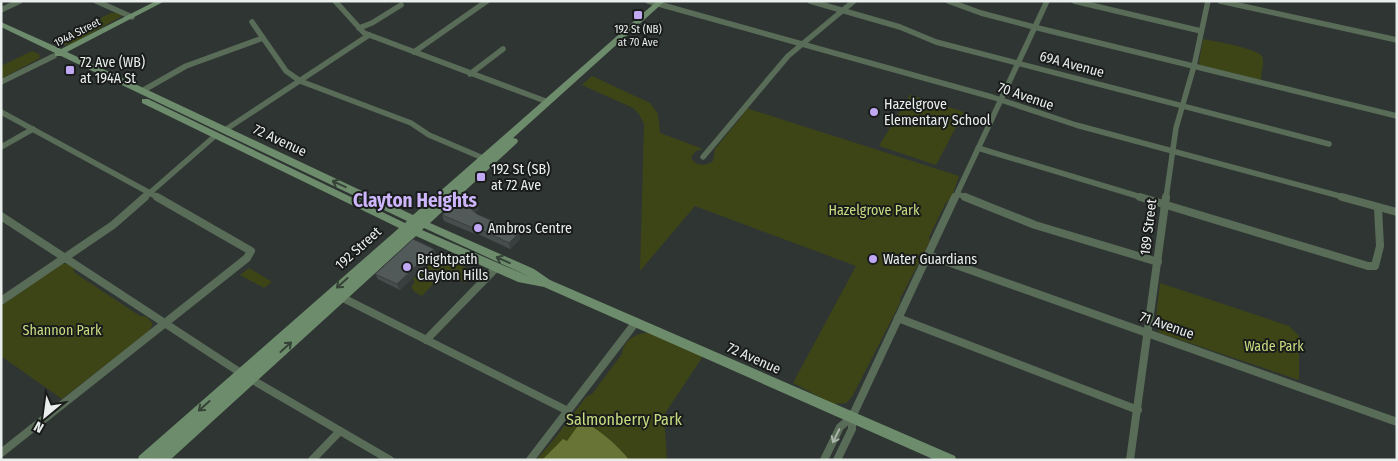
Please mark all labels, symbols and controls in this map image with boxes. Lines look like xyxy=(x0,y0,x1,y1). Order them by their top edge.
marker: 192 St (NB) at 70 Ave xyxy=(632,9,644,21)
street label: 194A Street xyxy=(52,15,103,50)
place label: 192 St (NB) at 70 Ave xyxy=(614,23,662,49)
street label: 69A Avenue xyxy=(1038,48,1106,81)
place label: 72 Ave (WB) at 194A St xyxy=(80,54,145,87)
marker: 72 Ave (WB) at 194A St xyxy=(64,64,76,76)
street label: 70 Avenue xyxy=(996,79,1056,114)
place label: Hazelgrove Elementary School xyxy=(884,96,991,129)
marker: Hazelgrove Elementary School xyxy=(868,106,880,118)
street label: 72 Avenue xyxy=(250,121,309,160)
place label: 192 St (SB) at 72 Ave xyxy=(491,161,550,194)
marker: 192 St (SB) at 72 Ave xyxy=(475,171,487,183)
one-way arrow xyxy=(331,179,346,189)
district label: Clayton Heights xyxy=(353,189,478,212)
street label: 189 Street xyxy=(1137,197,1160,256)
park label: Hazelgrove Park xyxy=(828,202,920,219)
place label: Ambros Centre xyxy=(488,220,572,237)
marker: Ambros Centre xyxy=(472,222,484,234)
street label: 192 Street xyxy=(332,223,385,273)
place label: Brightpath Clayton Hills xyxy=(417,251,488,284)
place label: Water Guardians xyxy=(883,251,977,268)
marker: Water Guardians xyxy=(867,253,879,265)
one-way arrow xyxy=(496,255,511,265)
marker: Brightpath Clayton Hills xyxy=(401,261,413,273)
one-way arrow xyxy=(336,277,349,288)
street label: 71 Avenue xyxy=(1137,308,1196,343)
park label: Shannon Park xyxy=(23,322,102,339)
park label: Wade Park xyxy=(1244,338,1304,355)
street label: 72 Avenue xyxy=(724,339,783,378)
one-way arrow xyxy=(280,341,293,353)
north arrow xyxy=(20,391,70,441)
one-way arrow xyxy=(197,400,210,411)
park label: Salmonberry Park xyxy=(566,410,682,429)
text: N xyxy=(31,417,47,436)
one-way arrow xyxy=(830,429,840,444)

